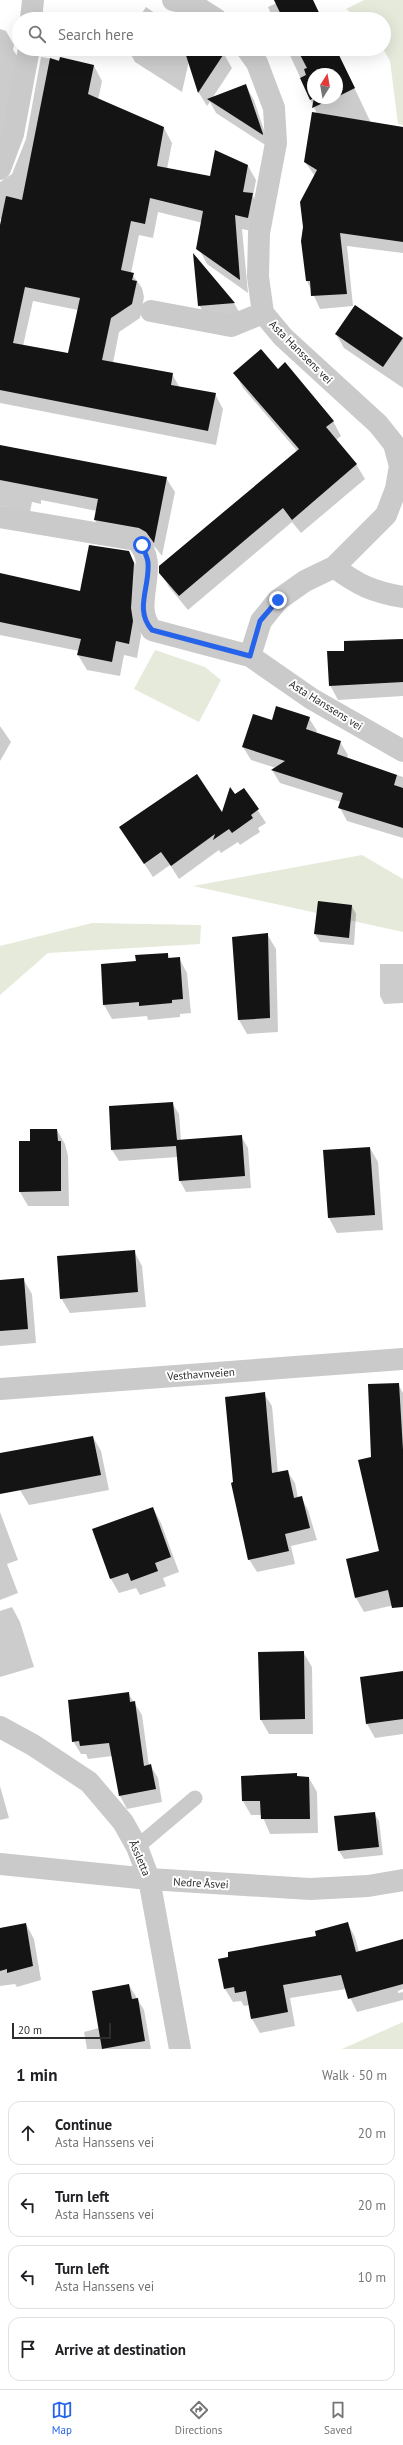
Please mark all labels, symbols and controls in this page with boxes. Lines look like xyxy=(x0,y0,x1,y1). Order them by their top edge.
search box xyxy=(12,12,391,56)
icon: search xyxy=(26,23,48,45)
text: Search here xyxy=(58,25,134,44)
north arrow xyxy=(307,68,343,104)
street label: Asta Hanssens vei xyxy=(266,317,336,387)
route start xyxy=(133,536,151,554)
route end xyxy=(269,591,287,609)
street label: Asta Hanssens vei xyxy=(287,677,365,733)
street label: Vesthavnveien xyxy=(166,1365,235,1383)
street label: Åssletta xyxy=(126,1838,154,1878)
street label: Nedre Åsvei xyxy=(173,1875,229,1891)
scale bar xyxy=(12,2021,111,2040)
text: 20 m xyxy=(18,2023,42,2037)
text: 1 min xyxy=(16,2064,57,2086)
text: Walk · 50 m xyxy=(322,2067,387,2084)
text: Continue xyxy=(55,2115,112,2134)
icon: ahead xyxy=(17,2122,39,2144)
text: 20 m xyxy=(358,2125,386,2142)
text: Asta Hanssens vei xyxy=(55,2134,154,2151)
text: Turn left xyxy=(55,2187,109,2206)
icon: left xyxy=(17,2194,39,2216)
text: 20 m xyxy=(358,2197,386,2214)
text: Asta Hanssens vei xyxy=(55,2206,154,2223)
text: Turn left xyxy=(55,2259,109,2278)
icon: left xyxy=(17,2266,39,2288)
text: 10 m xyxy=(358,2269,386,2286)
text: Asta Hanssens vei xyxy=(55,2278,154,2295)
icon: arrive xyxy=(17,2338,39,2360)
text: Arrive at destination xyxy=(55,2340,186,2359)
tab: Map xyxy=(51,2399,73,2437)
tab: Directions xyxy=(175,2399,222,2437)
tab: Saved xyxy=(324,2399,352,2437)

